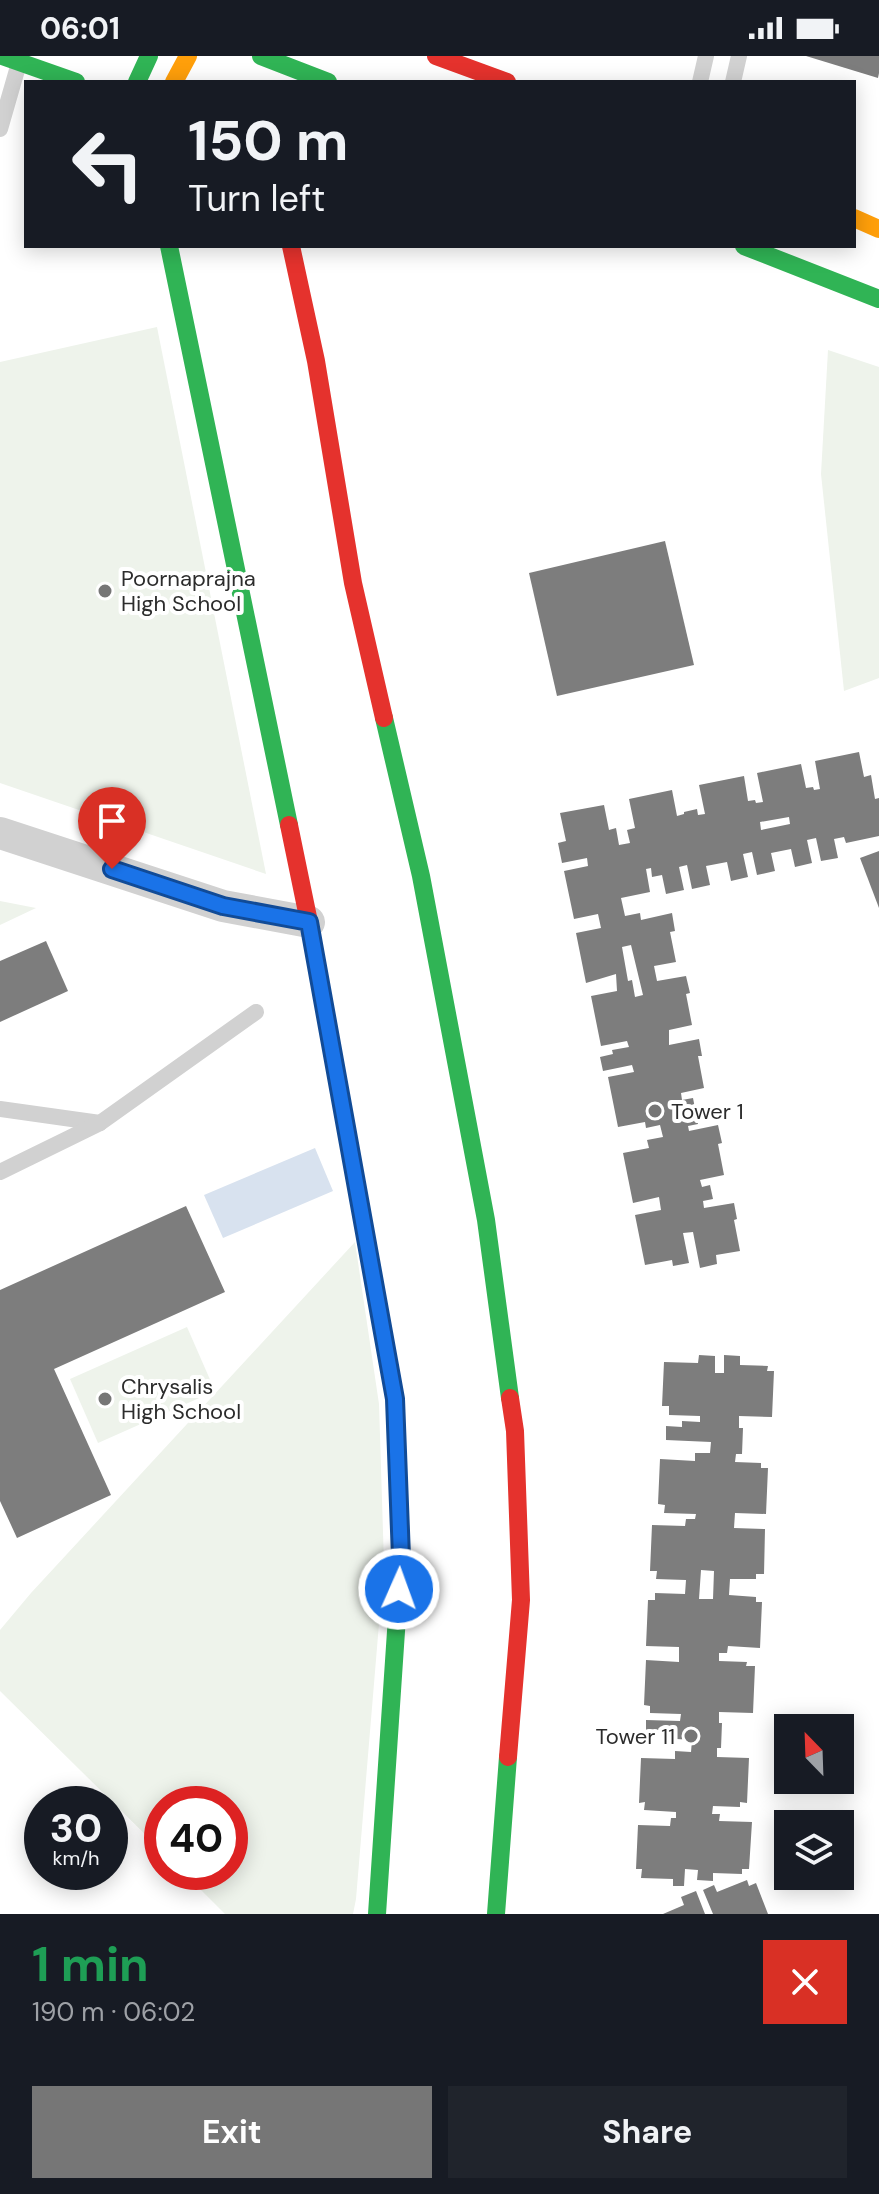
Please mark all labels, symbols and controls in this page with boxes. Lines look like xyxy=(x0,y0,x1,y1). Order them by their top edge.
text: 06:01 xyxy=(40,9,120,48)
text: 150 m xyxy=(188,104,349,177)
icon: left xyxy=(56,112,160,216)
text: Turn left xyxy=(188,175,325,222)
place label: Poornaprajna High School xyxy=(121,564,256,618)
marker: Poornaprajna High School xyxy=(96,582,114,600)
pin xyxy=(78,787,146,869)
icon: arrive xyxy=(90,799,134,843)
place label: Tower 1 xyxy=(671,1097,744,1126)
marker: Tower 1 xyxy=(646,1102,664,1120)
place label: Chrysalis High School xyxy=(121,1372,241,1426)
marker: Chrysalis High School xyxy=(96,1390,114,1408)
position arrow xyxy=(357,1547,441,1631)
north arrow xyxy=(774,1714,854,1794)
map controls xyxy=(774,1714,854,1890)
place label: Tower 11 xyxy=(595,1722,675,1751)
marker: Tower 11 xyxy=(682,1727,700,1745)
speed limit sign: 40 xyxy=(144,1786,248,1890)
text: 30 xyxy=(50,1802,102,1854)
button: layers xyxy=(774,1810,854,1890)
text: km/h xyxy=(52,1845,100,1871)
text: 1 min xyxy=(32,1933,149,1996)
button: close xyxy=(763,1940,847,2024)
text: 190 m · 06:02 xyxy=(32,1995,195,2029)
button: Exit xyxy=(32,2086,432,2178)
button: Share xyxy=(448,2086,847,2178)

